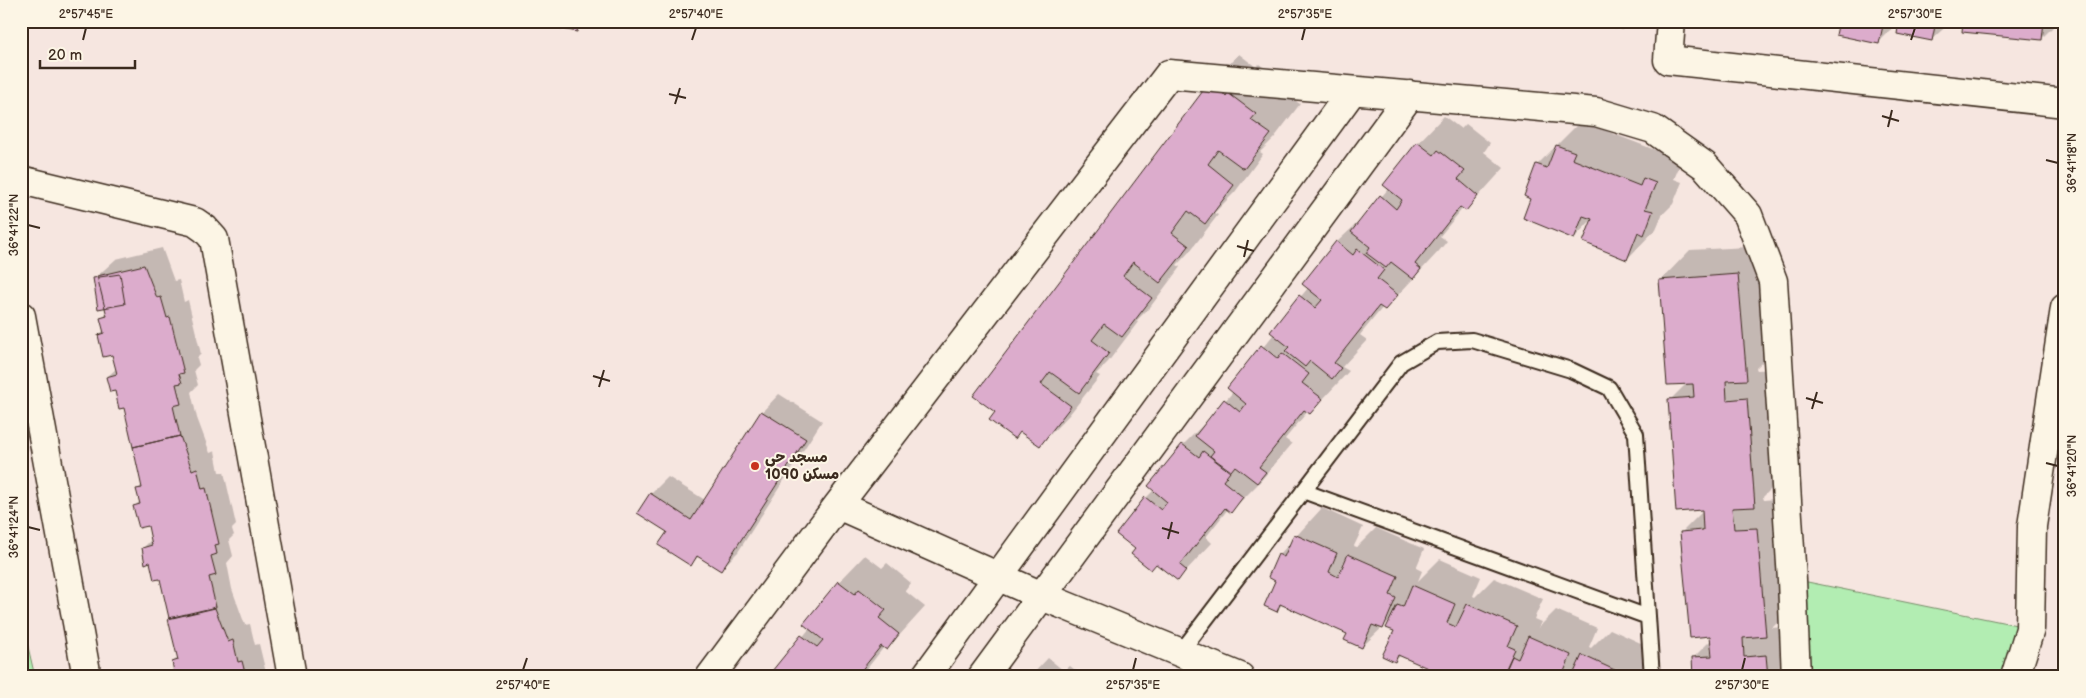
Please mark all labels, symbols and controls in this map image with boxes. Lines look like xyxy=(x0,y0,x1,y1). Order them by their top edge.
text: 2°57'45"E xyxy=(59,7,113,22)
text: 2°57'40"E xyxy=(669,7,723,22)
text: 2°57'35"E xyxy=(1278,7,1332,22)
text: 2°57'30"E xyxy=(1888,7,1942,22)
scale bar xyxy=(40,38,135,70)
text: 20 m xyxy=(48,46,82,65)
text: 36°41'18"N xyxy=(2065,133,2080,193)
text: 36°41'22"N xyxy=(7,194,22,256)
text: 36°41'20"N xyxy=(2065,435,2080,497)
place label: مسجد حي 1090 مسكن xyxy=(765,448,839,484)
marker: مسجد حي 1090 مسكن xyxy=(749,460,761,472)
text: 36°41'24"N xyxy=(7,496,22,558)
text: 2°57'40"E xyxy=(496,678,550,693)
text: 2°57'35"E xyxy=(1106,678,1160,693)
text: 2°57'30"E xyxy=(1715,678,1769,693)

